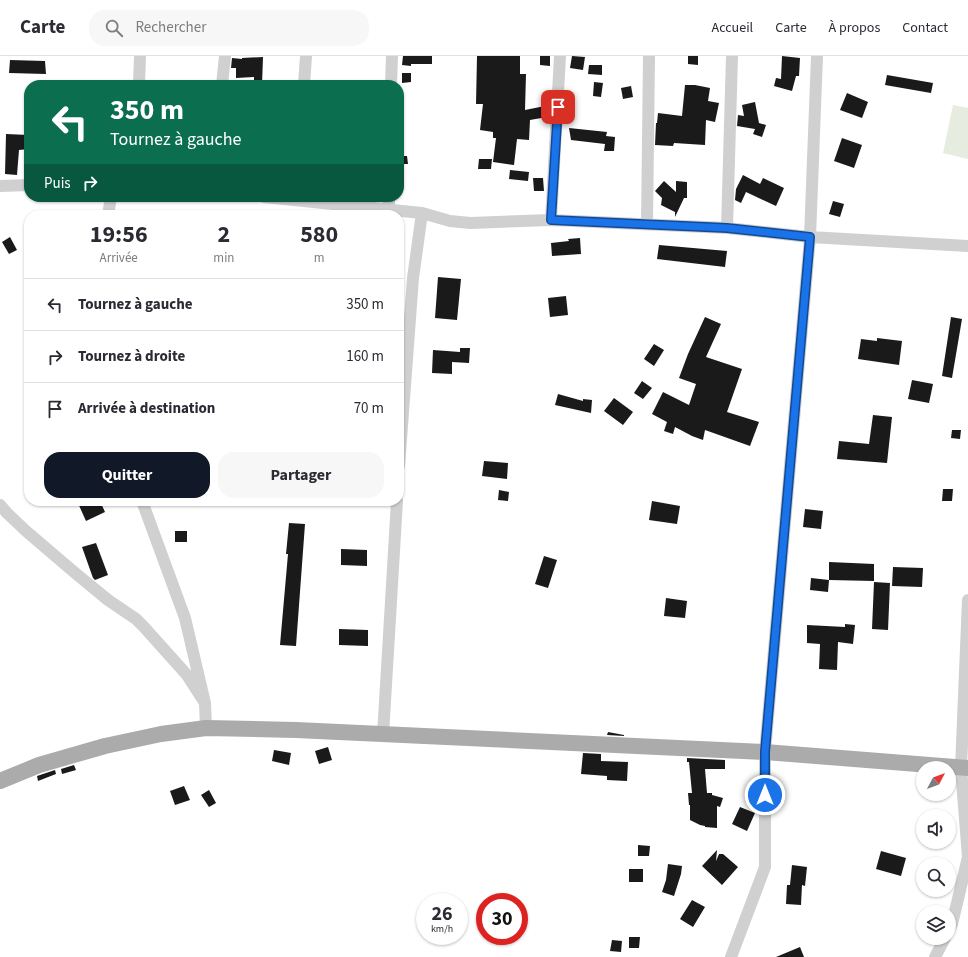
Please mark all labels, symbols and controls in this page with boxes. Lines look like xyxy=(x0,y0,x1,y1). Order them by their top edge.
search box xyxy=(89,10,369,46)
text: Carte xyxy=(20,14,65,41)
icon: search xyxy=(103,17,125,39)
text: Rechercher xyxy=(135,17,206,38)
text: Accueil xyxy=(712,18,753,38)
text: Carte xyxy=(775,18,807,38)
text: À propos xyxy=(829,18,880,38)
text: Contact xyxy=(902,18,948,38)
text: 350 m xyxy=(110,90,184,130)
pin xyxy=(541,90,575,124)
icon: left xyxy=(44,96,96,148)
icon: arrive xyxy=(547,96,569,118)
text: Tournez à gauche xyxy=(110,127,242,152)
icon: right xyxy=(79,172,101,194)
text: Puis xyxy=(44,173,71,194)
text: 19:56 xyxy=(90,217,148,252)
text: 2 xyxy=(218,217,230,252)
text: 580 xyxy=(300,217,338,252)
text: Arrivée xyxy=(100,249,138,267)
text: min xyxy=(213,249,234,267)
text: m xyxy=(314,249,325,267)
icon: left xyxy=(44,294,66,316)
text: Tournez à gauche xyxy=(78,294,193,315)
text: 350 m xyxy=(346,294,384,315)
icon: right xyxy=(44,346,66,368)
text: Tournez à droite xyxy=(78,346,185,367)
text: 160 m xyxy=(346,346,384,367)
icon: arrive xyxy=(44,398,66,420)
text: Arrivée à destination xyxy=(78,398,215,419)
text: 70 m xyxy=(354,398,384,419)
button: Quitter xyxy=(44,452,210,498)
button: Partager xyxy=(218,452,384,498)
north arrow xyxy=(916,761,956,801)
map controls xyxy=(916,761,956,945)
position arrow xyxy=(744,774,786,816)
button: sound xyxy=(916,809,956,849)
button: search xyxy=(916,857,956,897)
speed limit sign: 30 xyxy=(476,893,528,945)
text: 26 xyxy=(431,900,453,928)
button: layers xyxy=(916,905,956,945)
text: km/h xyxy=(431,922,453,936)

